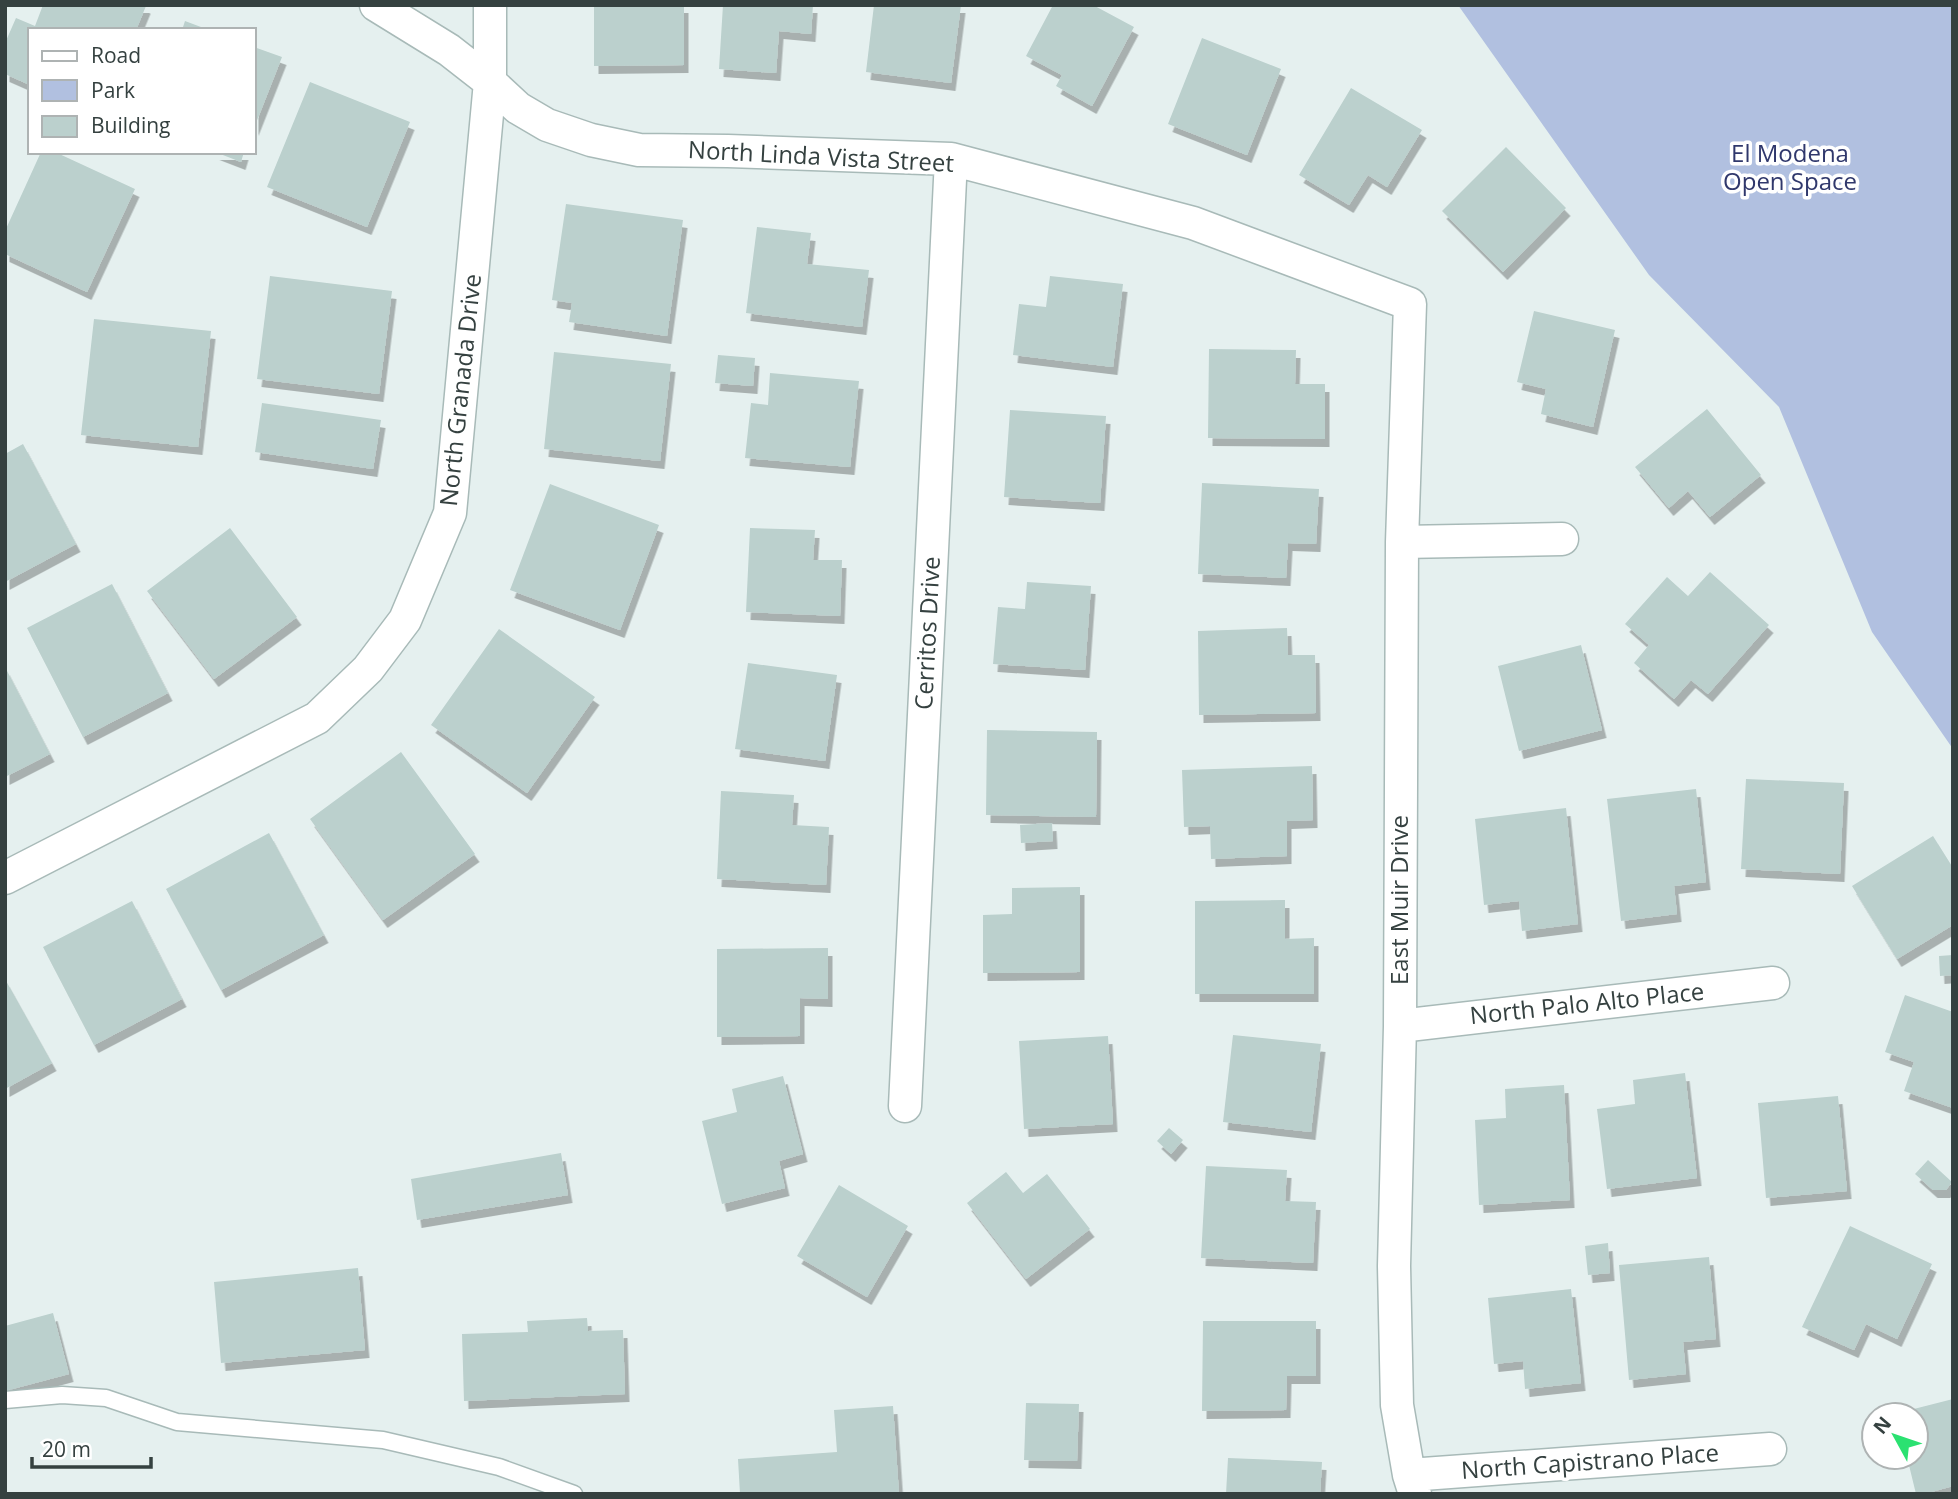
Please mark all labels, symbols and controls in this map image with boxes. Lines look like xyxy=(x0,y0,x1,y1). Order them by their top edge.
legend xyxy=(28,28,256,154)
text: Road xyxy=(91,41,141,69)
text: Park xyxy=(91,76,135,104)
text: Building xyxy=(91,111,170,139)
street label: North Linda Vista Street xyxy=(687,132,955,179)
park label: El Modena Open Space xyxy=(1723,136,1857,197)
street label: North Granada Drive xyxy=(431,272,488,508)
street label: Cerritos Drive xyxy=(906,555,947,711)
street label: East Muir Drive xyxy=(1382,815,1415,985)
street label: North Palo Alto Place xyxy=(1468,974,1706,1031)
north arrow xyxy=(1860,1401,1930,1471)
text: N xyxy=(1867,1411,1897,1439)
scale bar xyxy=(32,1426,150,1470)
text: 20 m xyxy=(42,1435,91,1463)
street label: North Capistrano Place xyxy=(1460,1435,1720,1486)

